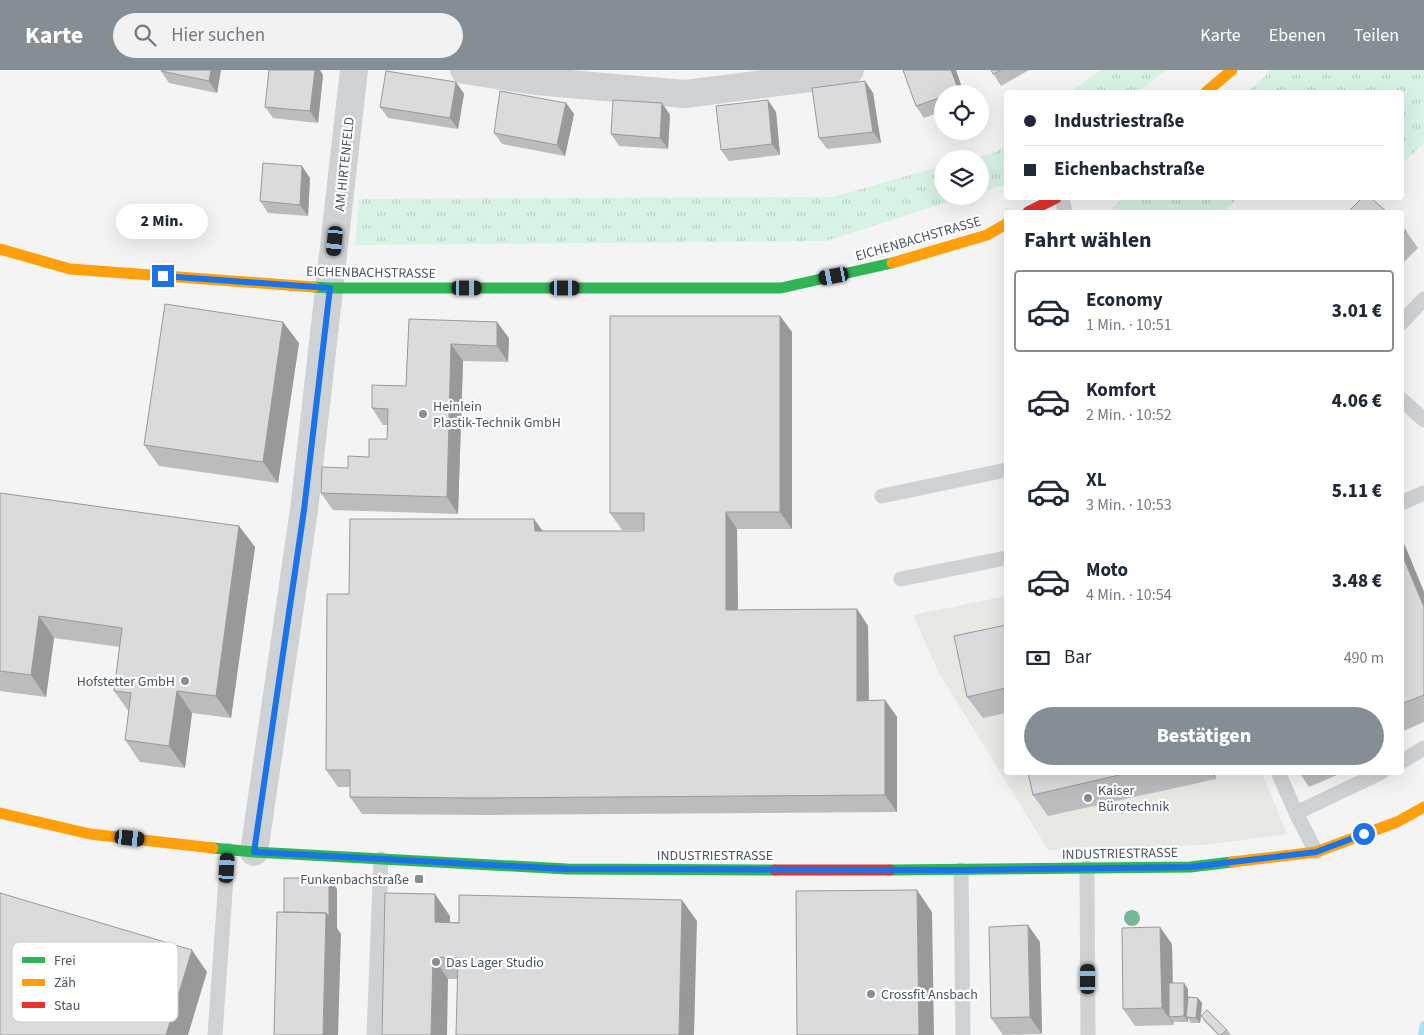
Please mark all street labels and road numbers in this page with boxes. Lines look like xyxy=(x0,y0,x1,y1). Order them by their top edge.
street label: AM HIRTENFELD xyxy=(330,116,360,212)
street label: EICHENBACHSTRASSE xyxy=(853,211,983,266)
street label: EICHENBACHSTRASSE xyxy=(306,262,436,284)
street label: INDUSTRIESTRASSE xyxy=(1062,843,1178,865)
street label: INDUSTRIESTRASSE xyxy=(657,846,773,866)

